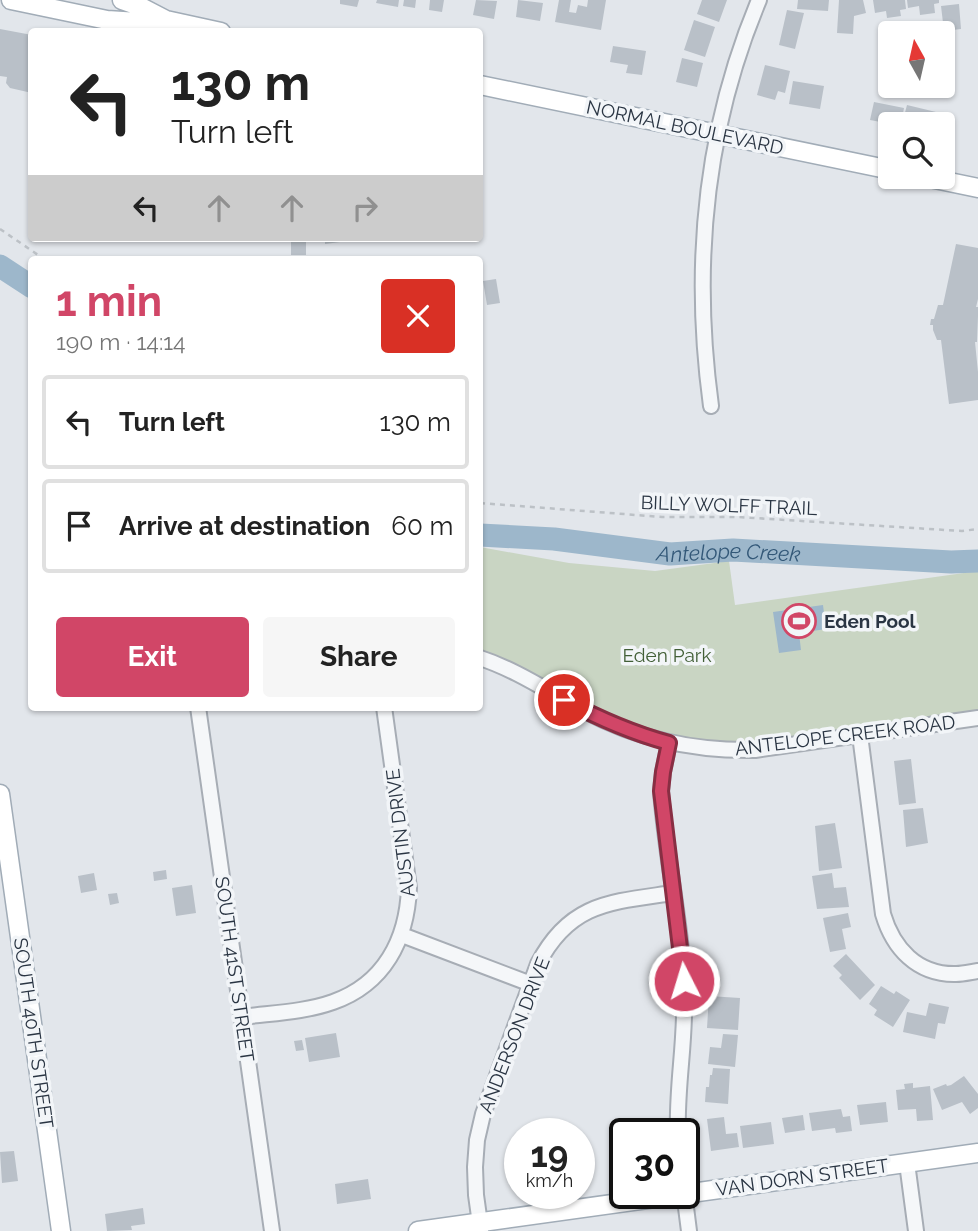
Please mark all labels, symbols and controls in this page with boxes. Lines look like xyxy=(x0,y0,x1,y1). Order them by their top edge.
north arrow xyxy=(878,21,956,98)
map controls xyxy=(878,21,955,189)
text: 130 m xyxy=(171,54,310,111)
icon: left xyxy=(56,56,147,147)
street label: NORMAL BOULEVARD xyxy=(585,95,785,159)
button: search xyxy=(878,112,955,189)
text: Turn left xyxy=(171,113,293,150)
icon: left xyxy=(127,189,165,227)
icon: ahead xyxy=(200,189,238,227)
icon: ahead xyxy=(273,189,311,227)
icon: right xyxy=(346,189,384,227)
text: 1 min xyxy=(56,277,162,326)
button: close xyxy=(381,279,455,353)
text: 190 m · 14:14 xyxy=(56,328,186,355)
icon: left xyxy=(60,403,98,441)
text: Turn left xyxy=(119,407,225,437)
text: 130 m xyxy=(380,407,451,437)
street label: BILLY WOLFF TRAIL xyxy=(640,491,818,519)
icon: arrive xyxy=(60,507,98,545)
text: Arrive at destination xyxy=(119,511,370,541)
text: 60 m xyxy=(391,511,453,541)
water label: Antelope Creek xyxy=(654,537,801,566)
sports icon: Eden Pool xyxy=(780,602,818,640)
place label: Eden Pool xyxy=(824,610,917,632)
button: Exit xyxy=(56,617,249,697)
button: Share xyxy=(263,617,455,697)
park label: Eden Park xyxy=(623,644,712,666)
pin xyxy=(534,670,594,730)
icon: arrive xyxy=(545,681,583,719)
street label: ANTELOPE CREEK ROAD xyxy=(734,711,956,759)
street label: AUSTIN DRIVE xyxy=(381,768,419,898)
street label: SOUTH 41ST STREET xyxy=(211,875,259,1063)
street label: SOUTH 40TH STREET xyxy=(10,936,58,1130)
position arrow xyxy=(647,944,721,1018)
street label: ANDERSON DRIVE xyxy=(474,954,554,1116)
speed limit sign: 30 xyxy=(609,1118,700,1209)
text: 19 xyxy=(531,1134,568,1175)
street label: VAN DORN STREET xyxy=(714,1154,890,1200)
text: km/h xyxy=(526,1170,573,1191)

